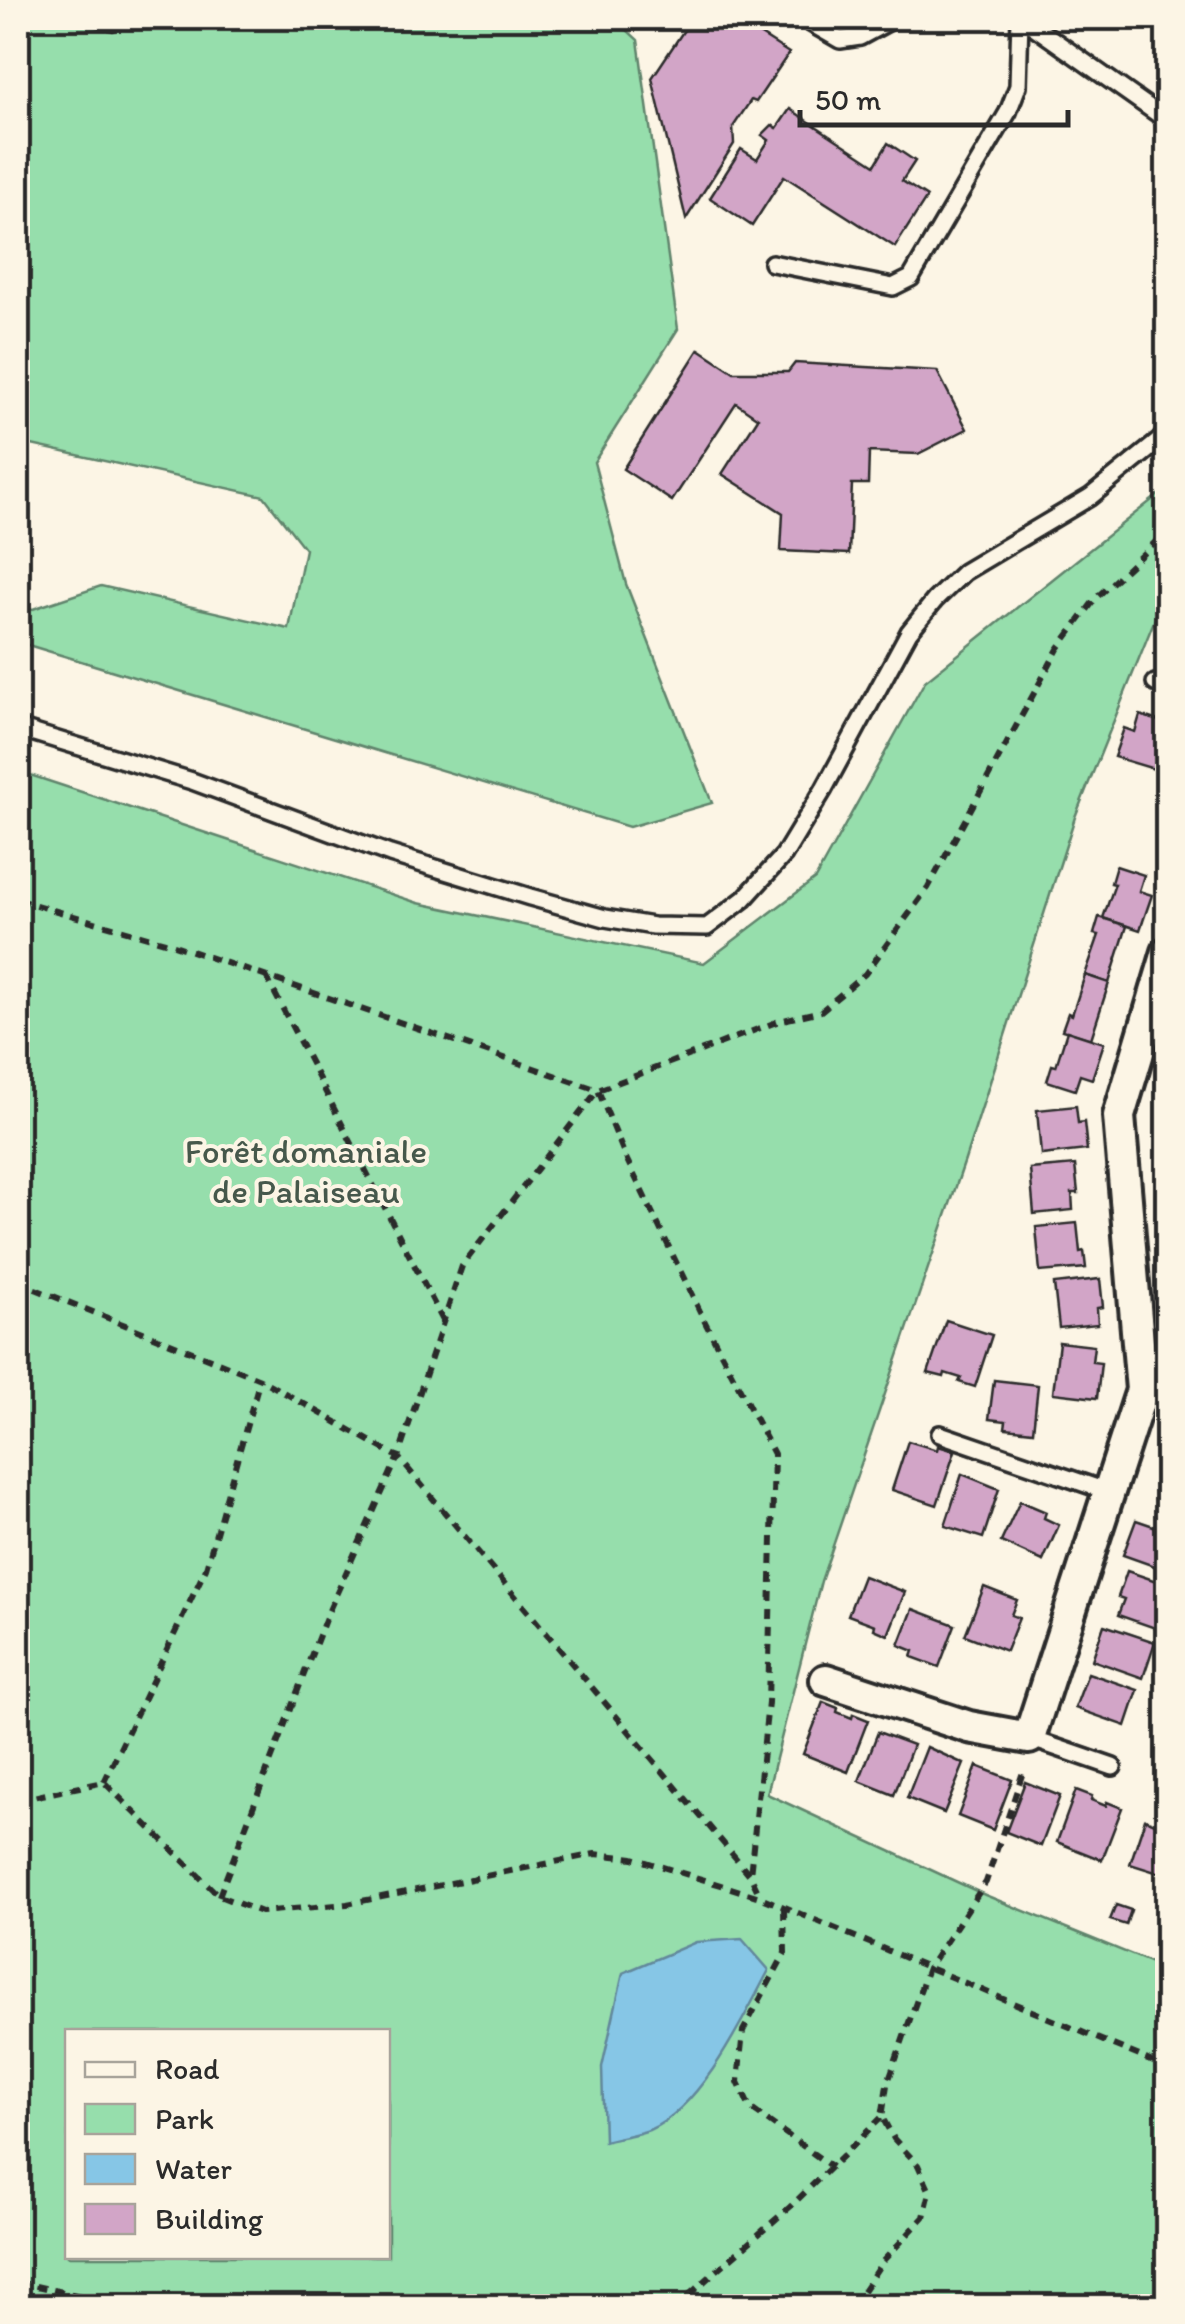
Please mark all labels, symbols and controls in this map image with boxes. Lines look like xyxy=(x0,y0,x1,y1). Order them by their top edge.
scale bar xyxy=(800,65,1068,127)
text: 50 m xyxy=(815,81,881,118)
park label: Forêt domaniale de Palaiseau xyxy=(185,1130,427,1212)
legend xyxy=(65,2029,390,2259)
text: Road xyxy=(155,2050,220,2087)
text: Park xyxy=(155,2100,214,2137)
text: Water xyxy=(155,2150,233,2187)
text: Building xyxy=(155,2200,264,2237)

